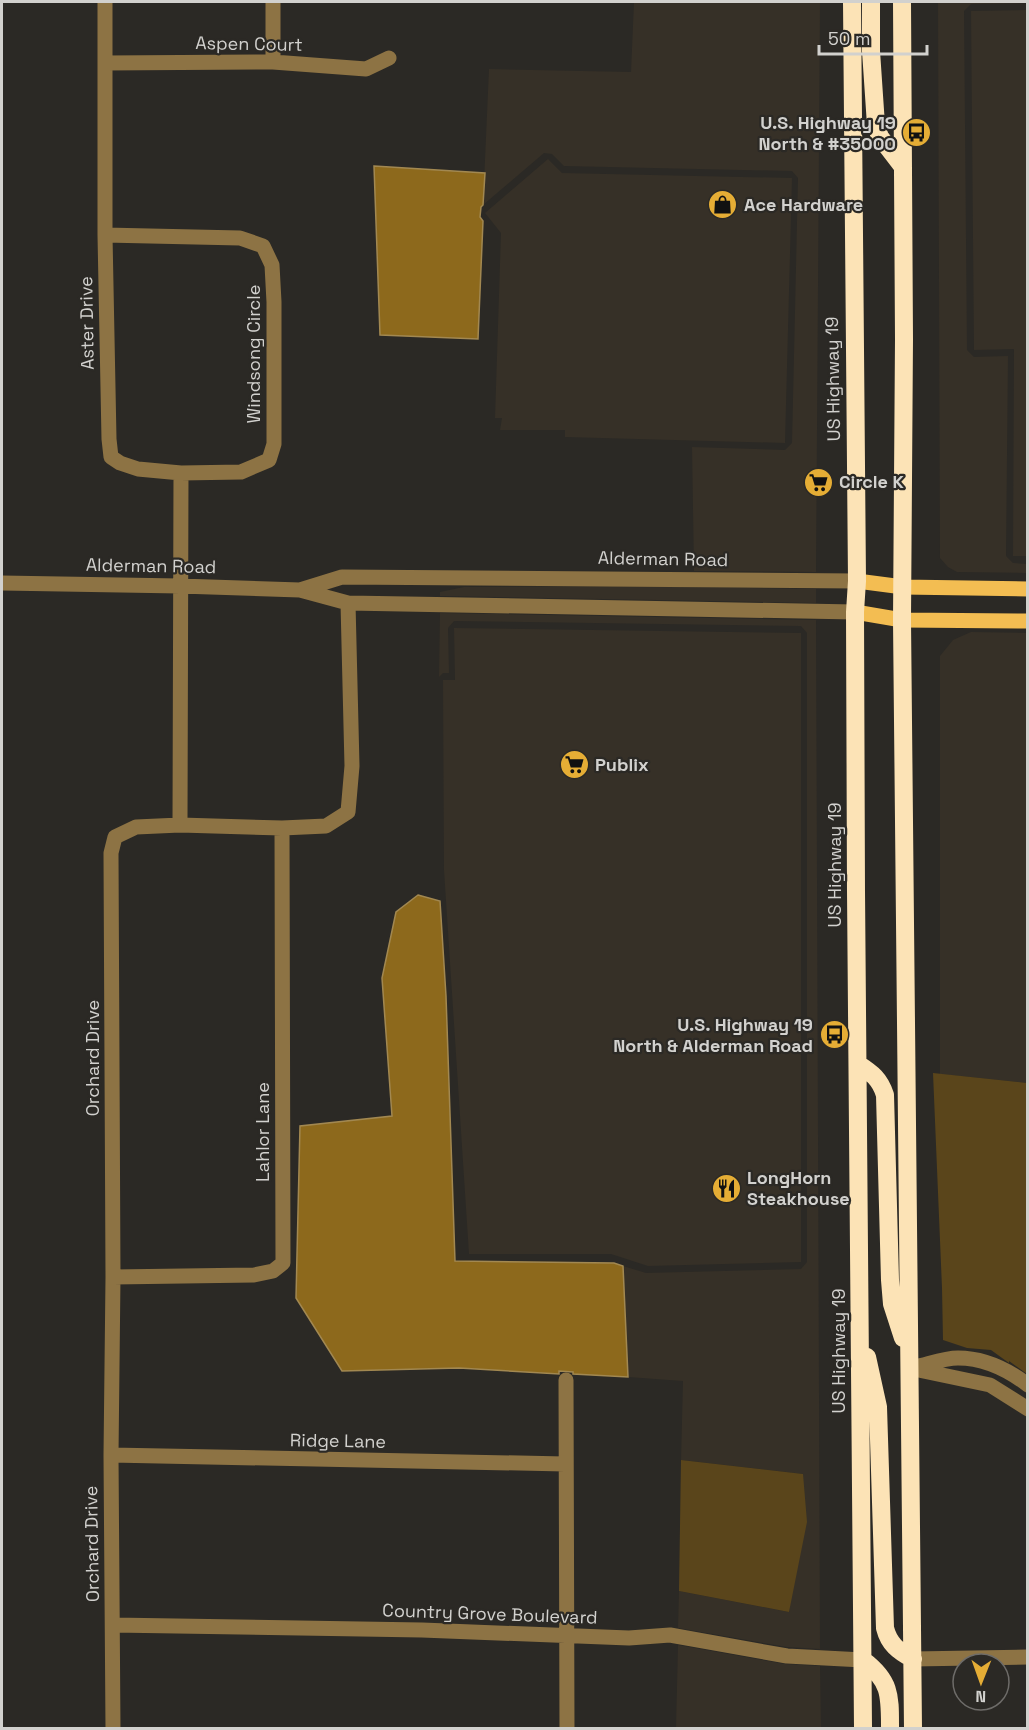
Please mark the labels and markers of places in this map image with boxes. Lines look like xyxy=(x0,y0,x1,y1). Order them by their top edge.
place label: U.S. Highway 19 North & #35000 xyxy=(759,111,896,155)
bus stop icon: U.S. Highway 19 North & #35000 xyxy=(901,117,933,149)
shop icon: Ace Hardware xyxy=(707,189,739,221)
place label: Ace Hardware xyxy=(744,193,863,216)
supermarket icon: Circle K xyxy=(802,466,834,498)
place label: Circle K xyxy=(839,470,904,493)
supermarket icon: Publix xyxy=(558,749,590,781)
place label: Publix xyxy=(595,753,649,776)
place label: U.S. Highway 19 North & Alderman Road xyxy=(613,1013,813,1057)
bus stop icon: U.S. Highway 19 North & Alderman Road xyxy=(818,1019,850,1051)
place label: LongHorn Steakhouse xyxy=(747,1166,850,1210)
restaurant icon: LongHorn Steakhouse xyxy=(710,1172,742,1204)

